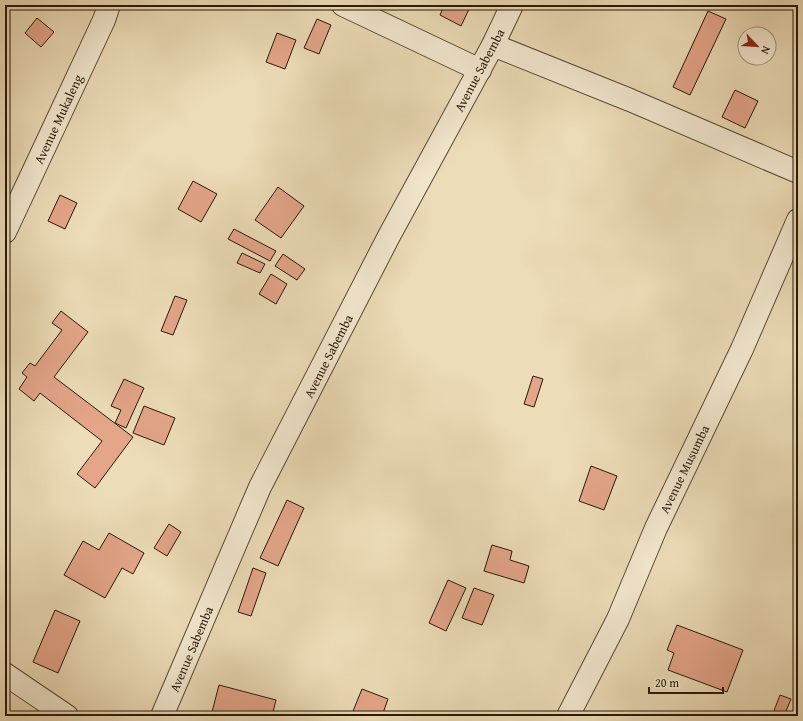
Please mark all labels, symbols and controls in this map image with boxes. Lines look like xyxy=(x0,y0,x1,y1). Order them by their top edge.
street label: Avenue Sabemba xyxy=(450,25,510,115)
north arrow xyxy=(737,26,777,66)
text: N xyxy=(757,44,775,58)
street label: Avenue Mukaleng xyxy=(29,71,88,167)
street label: Avenue Sabemba xyxy=(299,310,358,401)
street label: Avenue Musumba xyxy=(655,421,714,517)
street label: Avenue Sabemba xyxy=(165,603,218,695)
scale bar xyxy=(649,669,723,695)
text: 20 m xyxy=(655,674,679,691)

